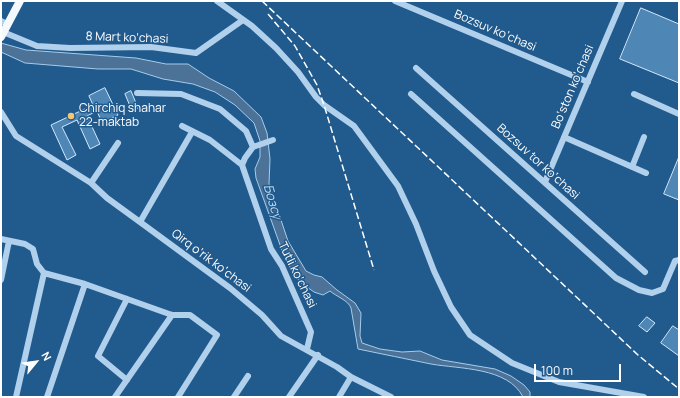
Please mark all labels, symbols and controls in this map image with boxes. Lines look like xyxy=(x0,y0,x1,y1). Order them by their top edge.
street label: Bozsuv ko‘chasi xyxy=(452,7,538,55)
street label: 8 Mart ko‘chasi xyxy=(85,29,169,47)
street label: Bo‘ston ko‘chasi xyxy=(549,43,597,131)
place label: Chirchiq shahar 22-maktab xyxy=(79,102,166,130)
marker: Chirchiq shahar 22-maktab xyxy=(66,111,76,121)
street label: Bozsuv tor ko‘chasi xyxy=(494,121,582,203)
water label: Бозсу xyxy=(260,183,284,221)
street label: Qirq o‘rik ko‘chasi xyxy=(168,226,254,296)
street label: Tutli ko‘chasi xyxy=(275,240,319,310)
north arrow xyxy=(16,342,56,382)
text: N xyxy=(38,349,55,363)
scale bar xyxy=(536,356,623,382)
text: 100 m xyxy=(541,362,573,379)

